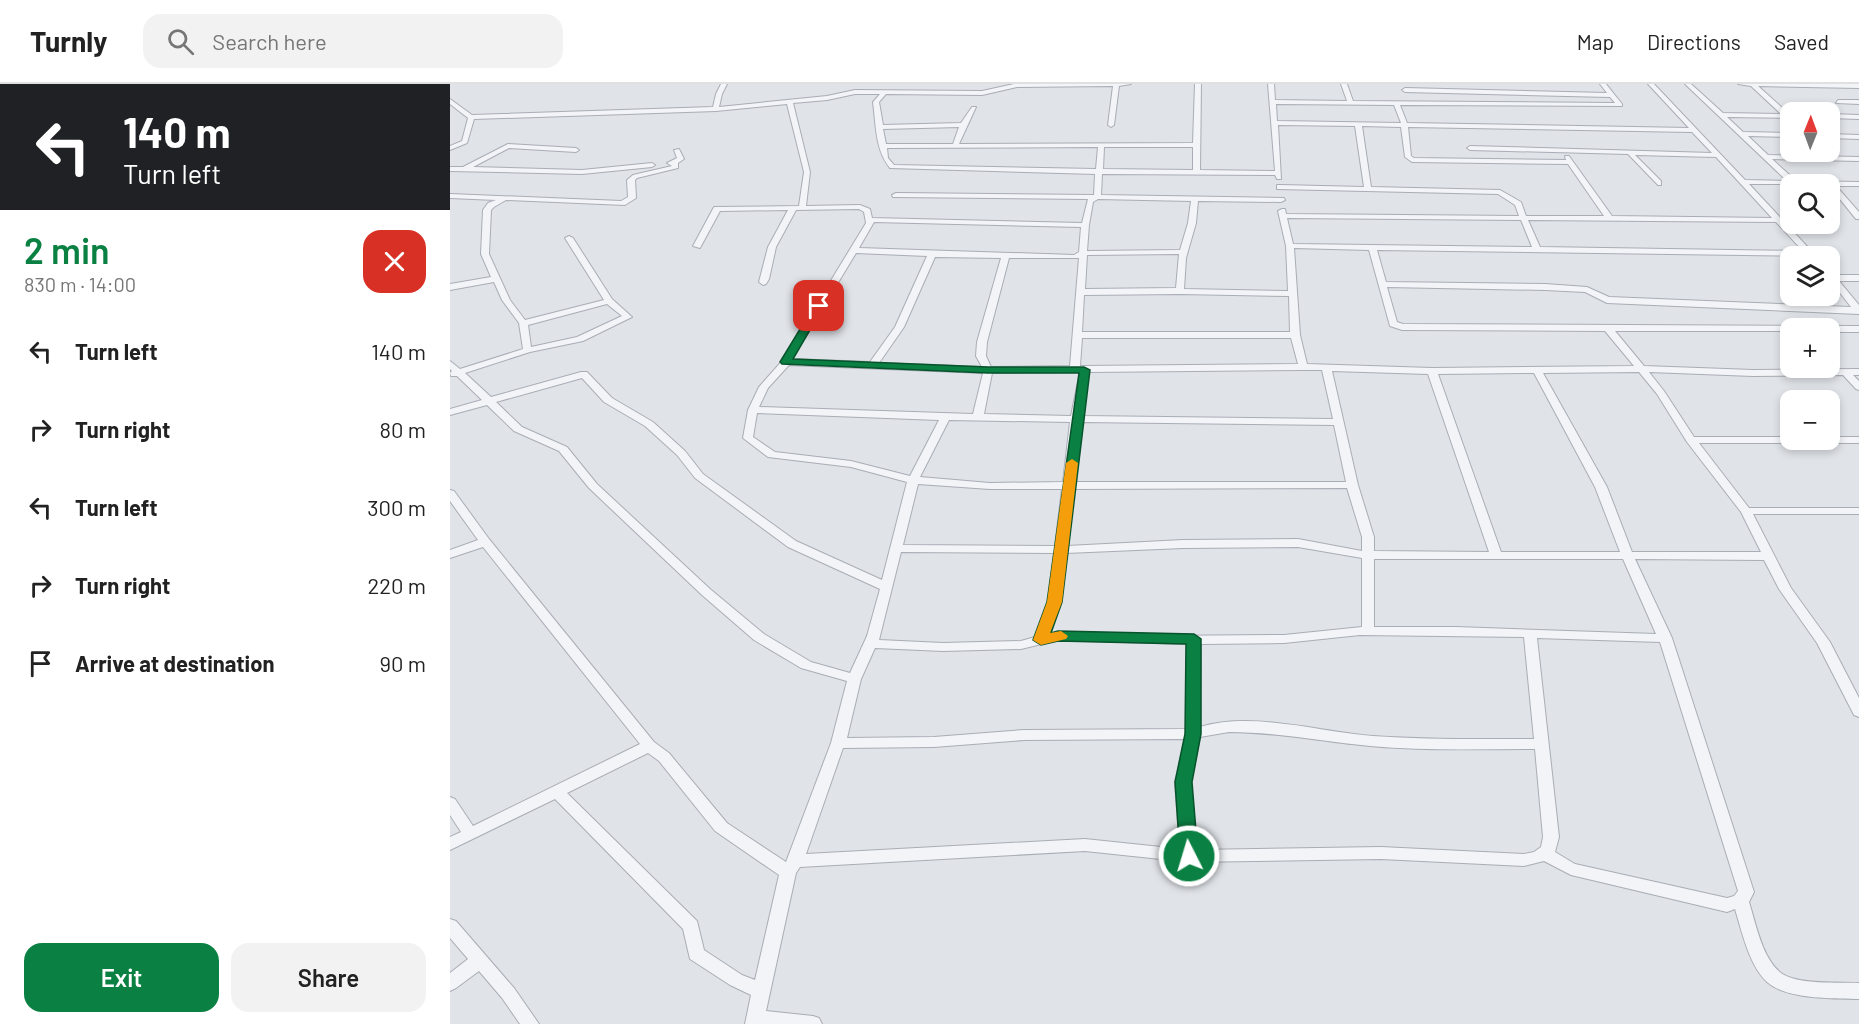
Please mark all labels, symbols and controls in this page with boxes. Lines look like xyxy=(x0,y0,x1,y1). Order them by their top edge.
search box xyxy=(143,14,563,68)
text: Turnly xyxy=(30,24,107,58)
icon: search xyxy=(164,25,197,58)
text: Search here xyxy=(212,28,327,54)
text: Map xyxy=(1577,29,1614,54)
text: Directions xyxy=(1647,29,1741,54)
text: Saved xyxy=(1774,29,1829,54)
north arrow xyxy=(1780,102,1840,162)
map controls xyxy=(1780,102,1840,450)
text: 140 m xyxy=(123,106,231,156)
icon: left xyxy=(24,108,102,186)
text: Turn left xyxy=(123,157,221,189)
button: search xyxy=(1780,174,1840,234)
text: 2 min xyxy=(24,228,110,271)
button: close xyxy=(363,230,426,293)
button: layers xyxy=(1780,246,1840,306)
text: 830 m · 14:00 xyxy=(24,272,136,296)
pin xyxy=(793,280,844,331)
icon: arrive xyxy=(802,289,835,322)
button: + xyxy=(1780,318,1840,378)
icon: left xyxy=(24,335,57,368)
text: Turn left xyxy=(75,338,158,364)
text: 140 m xyxy=(371,338,426,364)
button: − xyxy=(1780,390,1840,450)
icon: right xyxy=(24,413,57,446)
text: Turn right xyxy=(75,416,170,442)
text: 80 m xyxy=(380,416,426,442)
icon: left xyxy=(24,491,57,524)
text: Turn left xyxy=(75,494,158,520)
text: 300 m xyxy=(367,494,426,520)
icon: right xyxy=(24,569,57,602)
text: Turn right xyxy=(75,572,170,598)
text: 220 m xyxy=(367,572,426,598)
icon: arrive xyxy=(24,647,57,680)
text: Arrive at destination xyxy=(75,650,274,676)
text: 90 m xyxy=(380,650,426,676)
position arrow xyxy=(1157,824,1221,888)
button: Exit xyxy=(24,943,219,1012)
button: Share xyxy=(231,943,426,1012)

